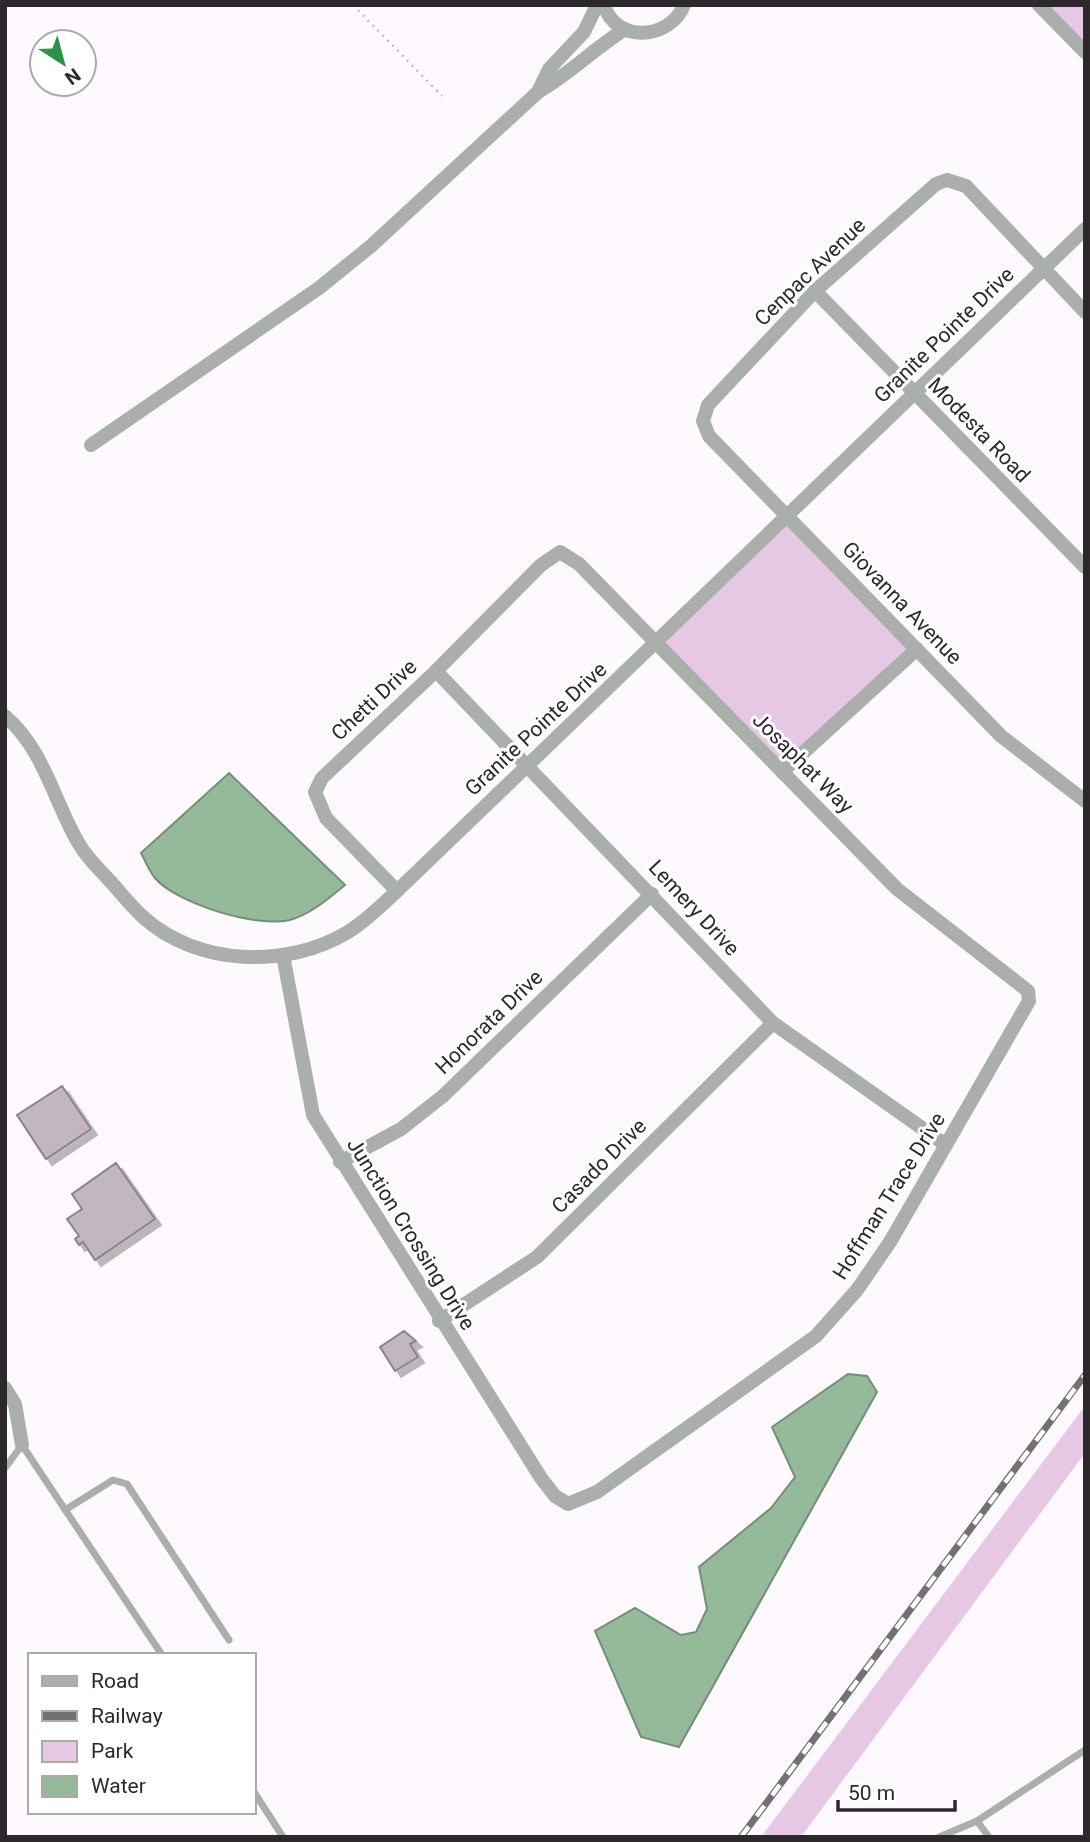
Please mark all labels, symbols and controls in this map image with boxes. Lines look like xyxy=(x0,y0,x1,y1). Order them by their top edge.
north arrow xyxy=(28,28,98,98)
text: N xyxy=(61,63,85,90)
street label: Cenpac Avenue xyxy=(750,213,870,331)
street label: Granite Pointe Drive xyxy=(869,262,1019,408)
street label: Modesta Road xyxy=(923,373,1035,487)
street label: Giovanna Avenue xyxy=(837,537,967,669)
street label: Chetti Drive xyxy=(326,655,422,745)
street label: Granite Pointe Drive xyxy=(460,657,612,801)
street label: Josaphat Way xyxy=(748,708,858,818)
street label: Lemery Drive xyxy=(644,855,744,961)
street label: Honorata Drive xyxy=(431,965,547,1079)
street label: Hoffman Trace Drive xyxy=(828,1108,950,1284)
street label: Casado Drive xyxy=(547,1114,651,1218)
street label: Junction Crossing Drive xyxy=(342,1134,480,1334)
legend xyxy=(28,1653,256,1814)
text: Road xyxy=(91,1669,139,1693)
text: Railway xyxy=(91,1704,163,1728)
text: Park xyxy=(91,1739,134,1763)
scale bar xyxy=(838,1769,955,1813)
text: Water xyxy=(91,1774,146,1798)
text: 50 m xyxy=(848,1781,895,1805)

